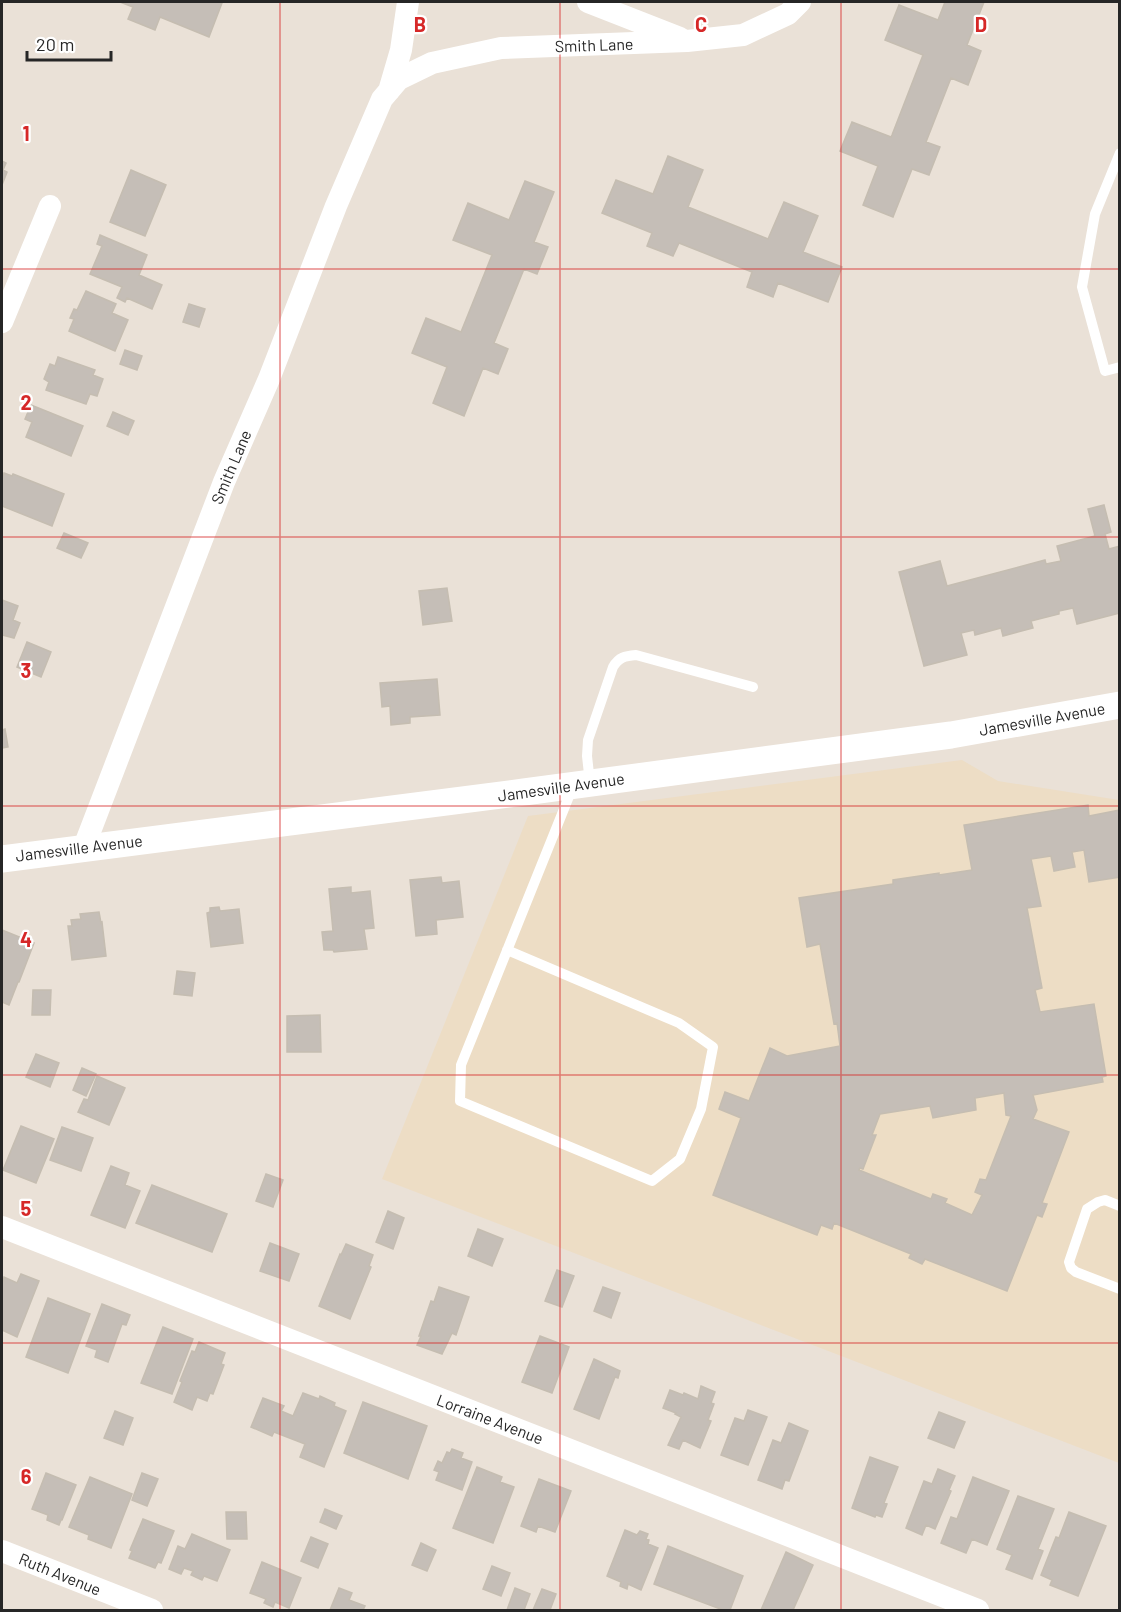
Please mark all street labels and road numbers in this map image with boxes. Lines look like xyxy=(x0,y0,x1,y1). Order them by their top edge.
street label: Smith Lane xyxy=(554,34,634,55)
street label: Smith Lane xyxy=(206,427,255,507)
street label: Jamesville Avenue xyxy=(977,698,1106,739)
street label: Jamesville Avenue xyxy=(496,768,625,805)
street label: Jamesville Avenue xyxy=(14,830,143,865)
street label: Lorraine Avenue xyxy=(434,1389,546,1448)
street label: Ruth Avenue xyxy=(16,1548,104,1599)

